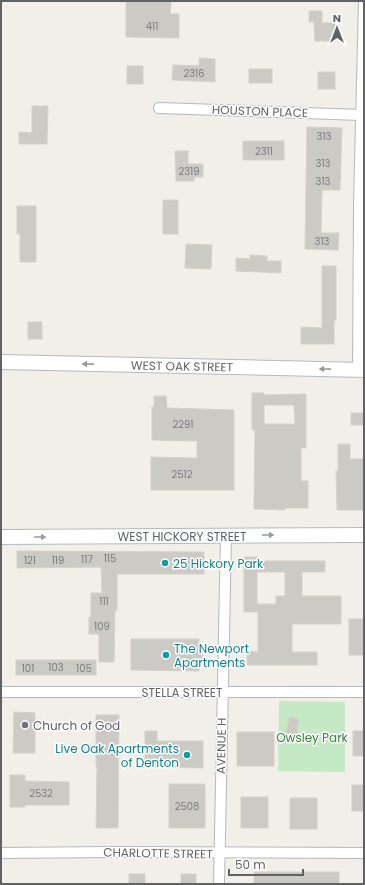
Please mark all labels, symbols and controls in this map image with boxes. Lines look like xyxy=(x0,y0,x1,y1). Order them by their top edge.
north arrow xyxy=(317,8,357,48)
text: N xyxy=(333,10,341,26)
house number: 411 xyxy=(146,19,158,34)
house number: 2316 xyxy=(183,66,205,81)
street label: HOUSTON PLACE xyxy=(212,101,308,121)
house number: 313 xyxy=(317,129,332,144)
house number: 2311 xyxy=(255,144,273,159)
house number: 313 xyxy=(316,156,331,171)
house number: 2319 xyxy=(178,164,200,179)
house number: 313 xyxy=(316,174,331,189)
house number: 313 xyxy=(315,234,330,249)
street label: WEST OAK STREET xyxy=(131,357,234,375)
one-way arrow xyxy=(81,361,94,367)
one-way arrow xyxy=(318,366,331,372)
house number: 2291 xyxy=(173,417,194,432)
house number: 2512 xyxy=(172,467,193,482)
street label: WEST HICKORY STREET xyxy=(118,528,247,545)
one-way arrow xyxy=(262,532,275,538)
one-way arrow xyxy=(34,534,47,540)
house number: 115 xyxy=(104,551,116,566)
house number: 117 xyxy=(81,552,93,567)
house number: 121 xyxy=(24,553,36,568)
house number: 119 xyxy=(52,553,64,568)
place label: 25 Hickory Park xyxy=(173,555,264,572)
marker: 25 Hickory Park xyxy=(160,558,170,568)
house number: 111 xyxy=(99,594,109,609)
house number: 109 xyxy=(94,619,110,634)
place label: The Newport Apartments xyxy=(174,640,249,671)
marker: The Newport Apartments xyxy=(161,650,171,660)
house number: 103 xyxy=(48,660,64,675)
house number: 101 xyxy=(22,661,34,676)
house number: 105 xyxy=(76,661,92,676)
street label: STELLA STREET xyxy=(142,684,223,701)
place label: Church of God xyxy=(33,717,120,734)
street label: AVENUE H xyxy=(212,718,230,774)
marker: Church of God xyxy=(20,720,30,730)
park label: Owsley Park xyxy=(276,729,349,746)
place label: Live Oak Apartments of Denton xyxy=(55,740,179,771)
marker: Live Oak Apartments of Denton xyxy=(182,750,192,760)
house number: 2532 xyxy=(29,786,53,801)
house number: 2508 xyxy=(175,799,199,814)
street label: CHARLOTTE STREET xyxy=(103,844,213,862)
scale bar xyxy=(229,851,303,877)
text: 50 m xyxy=(235,856,266,873)

